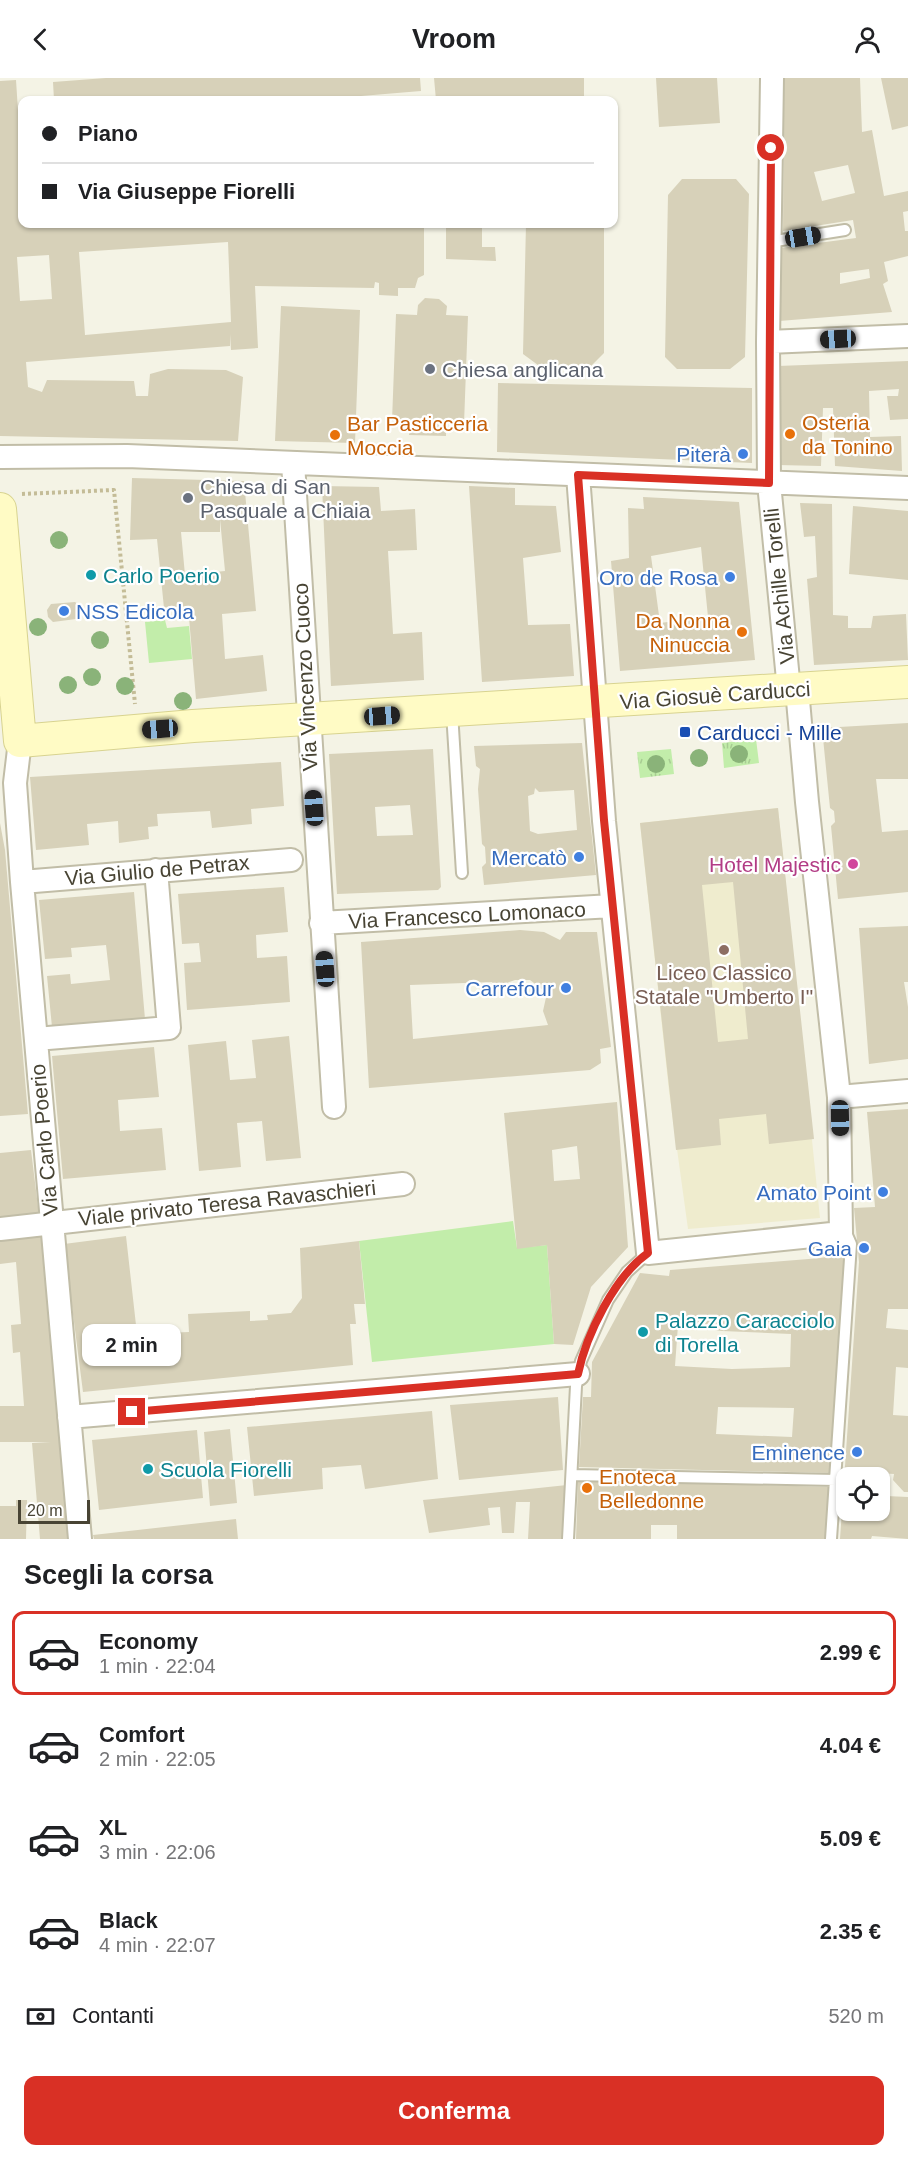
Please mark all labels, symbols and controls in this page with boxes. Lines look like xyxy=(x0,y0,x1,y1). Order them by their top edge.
icon: back xyxy=(24,23,57,56)
icon: person xyxy=(851,23,884,56)
text: Vroom xyxy=(412,24,496,54)
text: Piano xyxy=(78,121,138,146)
route start xyxy=(757,134,784,161)
text: Via Giuseppe Fiorelli xyxy=(78,179,295,204)
car xyxy=(784,225,822,249)
car xyxy=(820,329,856,349)
place label: Chiesa anglicana xyxy=(442,358,603,381)
marker: Chiesa anglicana xyxy=(423,362,437,376)
place label: Osteria da Tonino xyxy=(802,411,893,458)
place label: Bar Pasticceria Moccia xyxy=(347,412,489,459)
marker: Osteria da Tonino xyxy=(783,427,797,441)
marker: Bar Pasticceria Moccia xyxy=(328,428,342,442)
place label: Piterà xyxy=(676,443,731,466)
marker: Piterà xyxy=(736,447,750,461)
place label: Chiesa di San Pasquale a Chiaia xyxy=(200,475,371,522)
marker: Chiesa di San Pasquale a Chiaia xyxy=(181,491,195,505)
street label: Via Achille Torelli xyxy=(759,507,799,665)
place label: Carlo Poerio xyxy=(103,564,220,587)
place label: Oro de Rosa xyxy=(599,566,718,589)
marker: Carlo Poerio xyxy=(84,568,98,582)
marker: Oro de Rosa xyxy=(723,570,737,584)
street label: Via Vincenzo Cuoco xyxy=(289,582,321,772)
place label: NSS Edicola xyxy=(76,600,194,623)
marker: NSS Edicola xyxy=(57,604,71,618)
place label: Da Nonna Ninuccia xyxy=(635,609,730,656)
marker: Da Nonna Ninuccia xyxy=(735,625,749,639)
street label: Via Giosuè Carducci xyxy=(619,677,811,713)
car xyxy=(363,706,401,726)
car xyxy=(141,719,179,739)
place label: Carducci - Mille xyxy=(697,721,842,744)
marker: Carducci - Mille xyxy=(678,725,692,739)
car xyxy=(304,789,324,827)
place label: Mercatò xyxy=(491,846,567,869)
street label: Via Giulio de Petrax xyxy=(64,850,251,890)
marker: Mercatò xyxy=(572,850,586,864)
place label: Hotel Majestic xyxy=(709,853,841,876)
marker: Hotel Majestic xyxy=(846,857,860,871)
street label: Via Francesco Lomonaco xyxy=(348,897,586,933)
marker: Liceo Classico Statale "Umberto I" xyxy=(717,943,731,957)
car xyxy=(315,950,335,988)
place label: Liceo Classico Statale "Umberto I" xyxy=(635,961,813,1008)
place label: Carrefour xyxy=(465,977,554,1000)
marker: Carrefour xyxy=(559,981,573,995)
street label: Via Carlo Poerio xyxy=(26,1063,62,1217)
car xyxy=(831,1100,849,1136)
street label: Viale privato Teresa Ravaschieri xyxy=(77,1176,377,1230)
place label: Amato Point xyxy=(757,1181,871,1204)
marker: Amato Point xyxy=(876,1185,890,1199)
place label: Gaia xyxy=(808,1237,852,1260)
marker: Gaia xyxy=(857,1241,871,1255)
place label: Palazzo Caracciolo di Torella xyxy=(655,1309,835,1356)
callout: 2 min xyxy=(82,1325,182,1367)
marker: Palazzo Caracciolo di Torella xyxy=(636,1325,650,1339)
text: 2 min xyxy=(105,1334,158,1356)
route end xyxy=(118,1398,145,1425)
place label: Eminence xyxy=(752,1441,845,1464)
marker: Eminence xyxy=(850,1445,864,1459)
place label: Scuola Fiorelli xyxy=(160,1458,292,1481)
marker: Scuola Fiorelli xyxy=(141,1462,155,1476)
place label: Enoteca Belledonne xyxy=(599,1465,704,1512)
map controls xyxy=(836,1467,890,1521)
button: locate xyxy=(836,1467,890,1521)
marker: Enoteca Belledonne xyxy=(580,1481,594,1495)
scale bar xyxy=(18,1497,90,1524)
text: 20 m xyxy=(27,1502,63,1519)
text: Scegli la corsa xyxy=(24,1560,213,1590)
icon: car xyxy=(27,1626,81,1680)
text: Economy xyxy=(99,1629,198,1654)
text: 2.99 € xyxy=(820,1640,881,1665)
text: 1 min · 22:04 xyxy=(99,1655,216,1677)
icon: car xyxy=(27,1719,81,1773)
text: Comfort xyxy=(99,1722,185,1747)
text: 4.04 € xyxy=(820,1733,881,1758)
text: 2 min · 22:05 xyxy=(99,1748,216,1770)
icon: car xyxy=(27,1812,81,1866)
text: XL xyxy=(99,1815,127,1840)
text: 5.09 € xyxy=(820,1826,881,1851)
text: 3 min · 22:06 xyxy=(99,1841,216,1863)
icon: car xyxy=(27,1905,81,1959)
text: Black xyxy=(99,1908,158,1933)
text: 2.35 € xyxy=(820,1919,881,1944)
text: 4 min · 22:07 xyxy=(99,1934,216,1956)
icon: cash xyxy=(24,2000,57,2033)
text: Contanti xyxy=(72,2003,154,2028)
text: 520 m xyxy=(828,2005,884,2027)
button: Conferma xyxy=(24,2076,884,2145)

